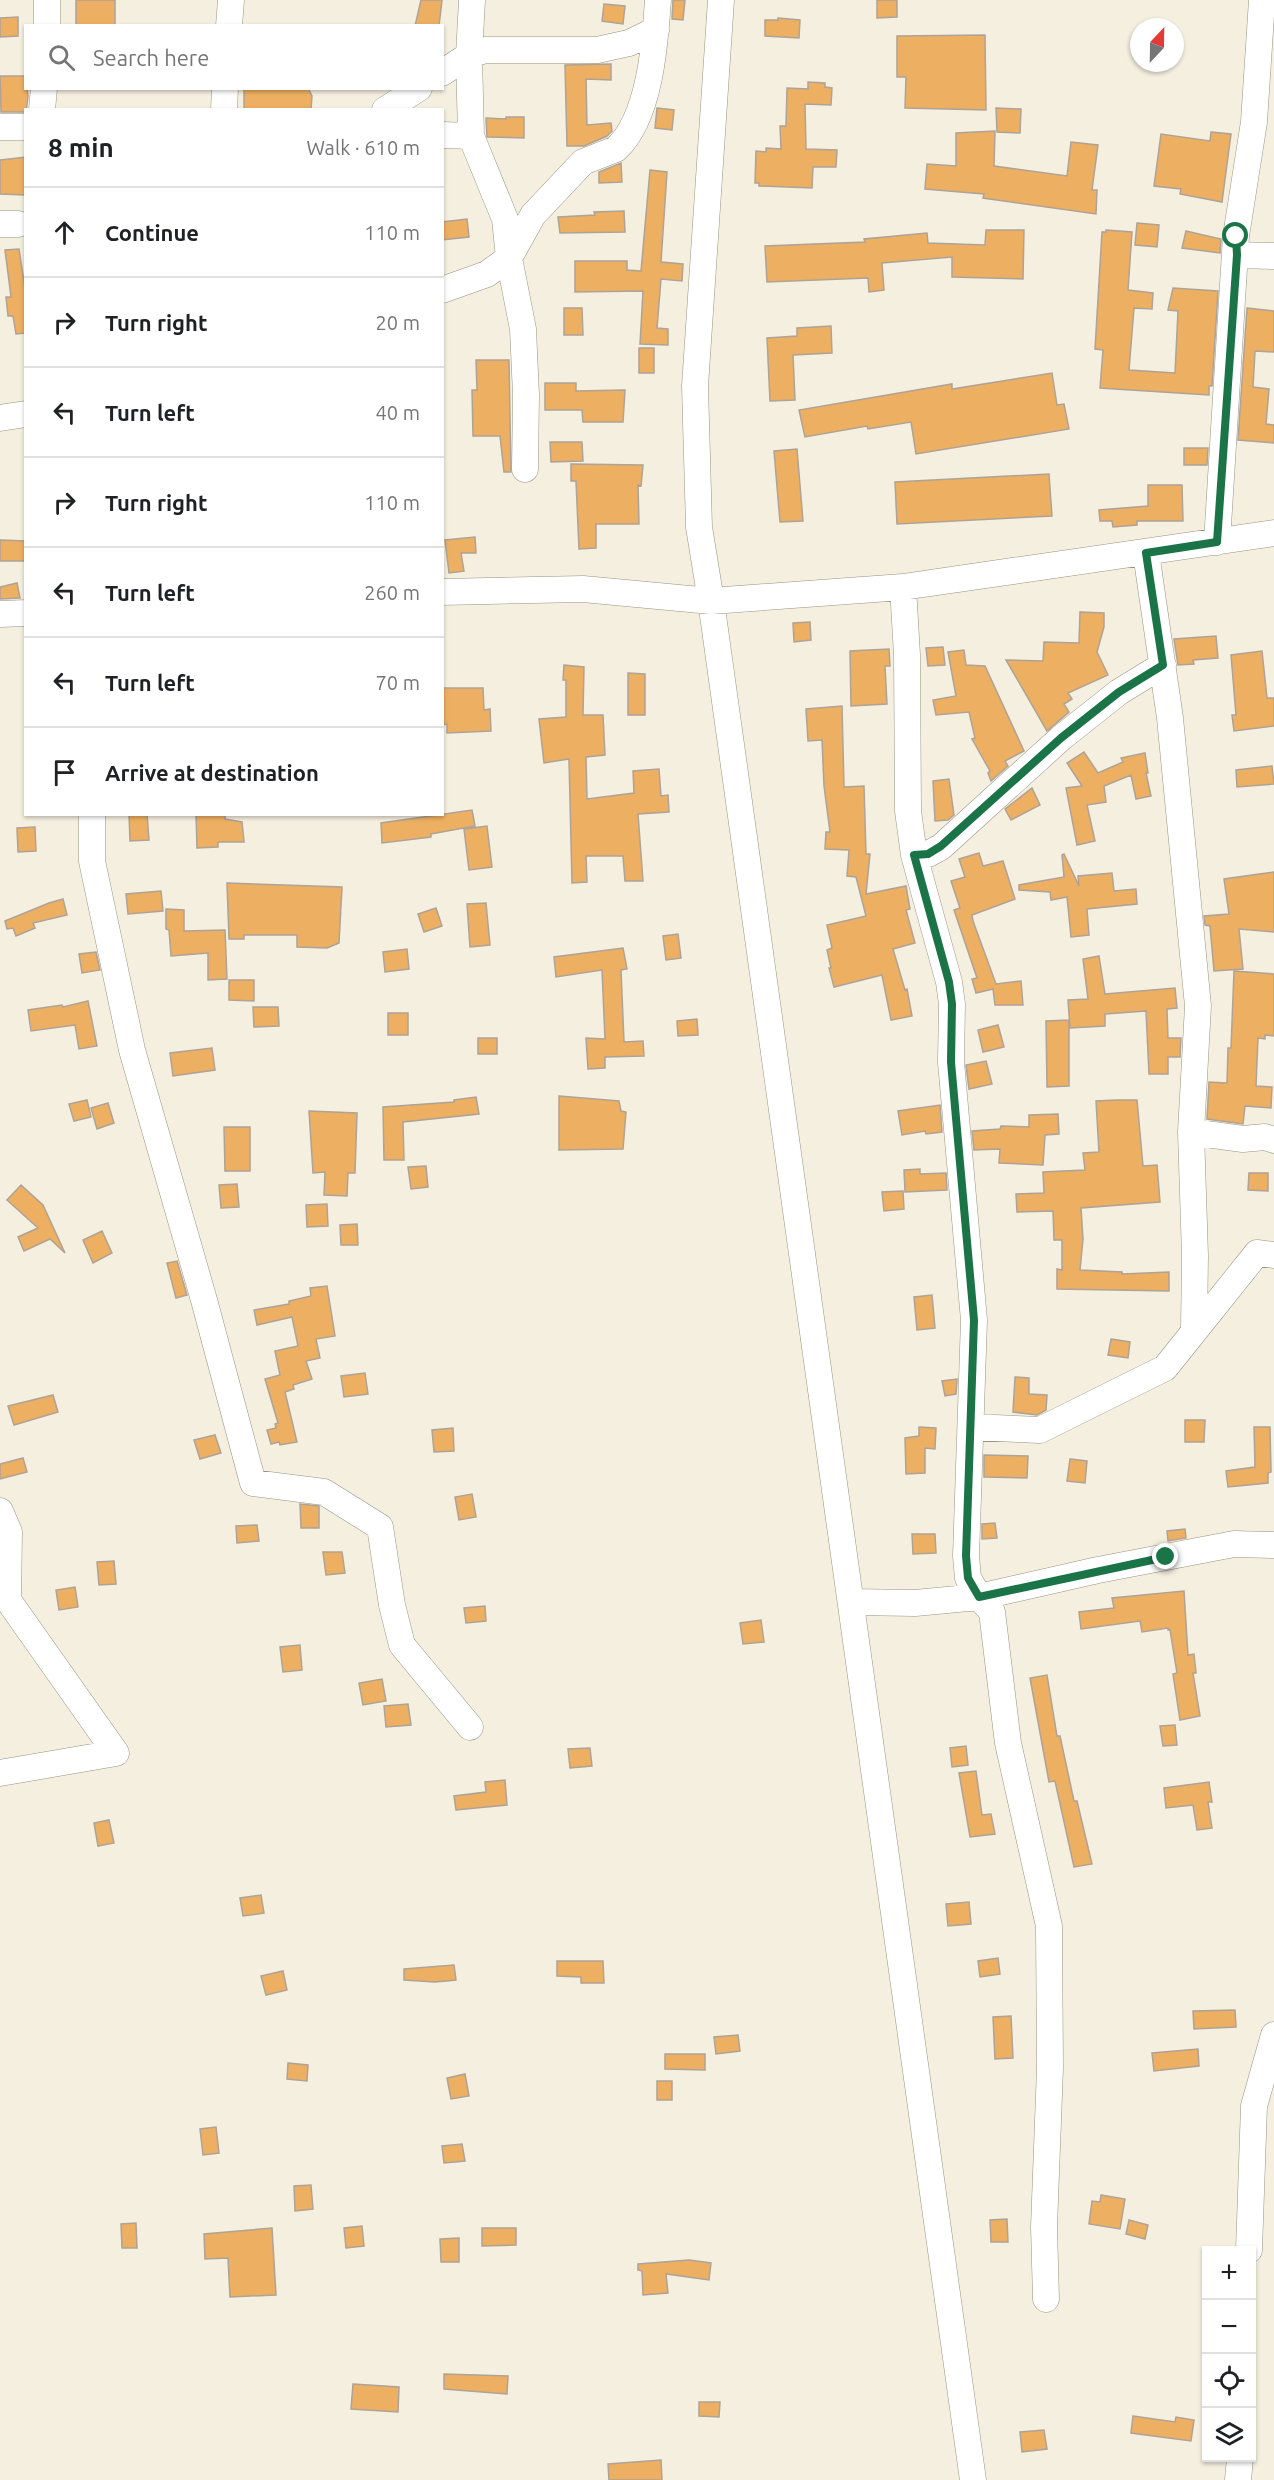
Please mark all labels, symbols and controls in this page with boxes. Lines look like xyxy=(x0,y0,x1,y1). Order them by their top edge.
north arrow xyxy=(1130,18,1184,72)
search box xyxy=(24,24,444,90)
icon: search xyxy=(45,41,78,74)
text: Search here xyxy=(93,45,209,70)
text: 8 min xyxy=(48,133,114,162)
text: Walk · 610 m xyxy=(307,136,420,159)
icon: ahead xyxy=(48,216,81,249)
text: Continue xyxy=(105,220,199,245)
text: 110 m xyxy=(364,221,420,244)
route start xyxy=(1222,222,1248,248)
icon: right xyxy=(48,306,81,339)
text: Turn right xyxy=(105,310,207,335)
text: 20 m xyxy=(376,311,420,334)
icon: left xyxy=(48,396,81,429)
text: Turn left xyxy=(105,400,195,425)
text: 40 m xyxy=(376,401,420,424)
icon: right xyxy=(48,486,81,519)
text: Turn right xyxy=(105,490,207,515)
text: 110 m xyxy=(364,491,420,514)
icon: left xyxy=(48,576,81,609)
text: Turn left xyxy=(105,580,195,605)
text: 260 m xyxy=(364,581,420,604)
icon: left xyxy=(48,666,81,699)
text: Turn left xyxy=(105,670,195,695)
text: 70 m xyxy=(376,671,420,694)
icon: arrive xyxy=(48,756,81,789)
text: Arrive at destination xyxy=(105,760,319,785)
route end xyxy=(1152,1543,1178,1569)
map controls xyxy=(1202,2246,1256,2462)
button: + xyxy=(1202,2246,1256,2300)
button: − xyxy=(1202,2300,1256,2354)
button: locate xyxy=(1202,2354,1256,2408)
button: layers xyxy=(1202,2408,1256,2462)

